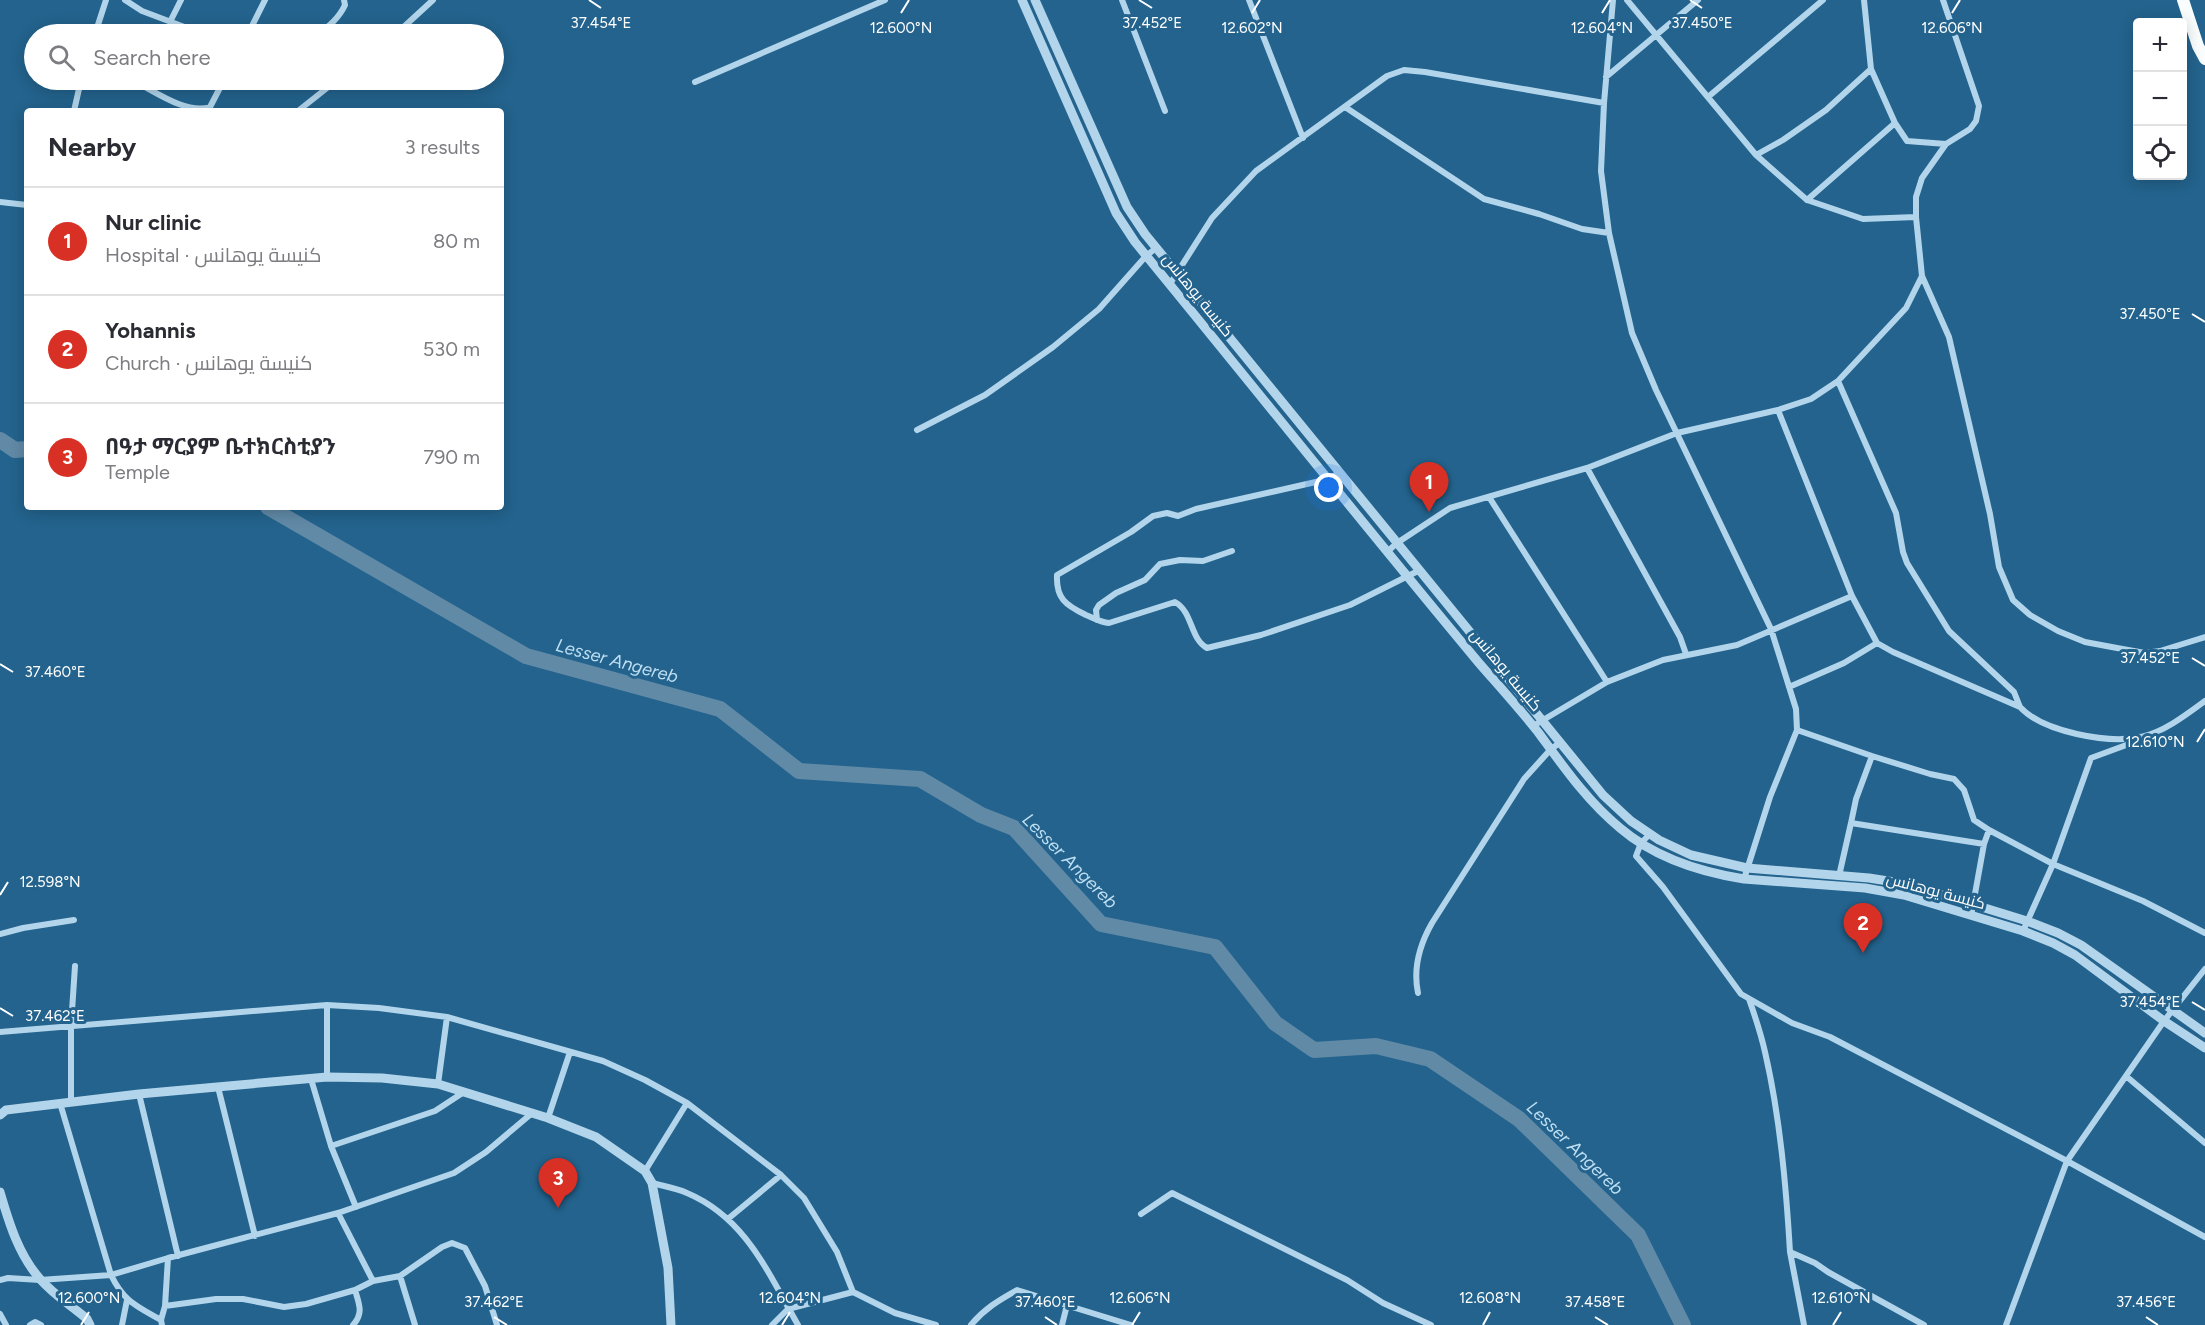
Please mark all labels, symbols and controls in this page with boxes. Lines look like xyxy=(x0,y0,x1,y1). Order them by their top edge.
text: 37.454°E xyxy=(570,14,632,32)
text: 37.452°E xyxy=(1122,14,1182,32)
text: 37.450°E xyxy=(1671,14,1733,32)
map controls xyxy=(2133,18,2187,180)
button: + xyxy=(2133,18,2187,72)
text: 12.600°N xyxy=(870,19,932,37)
text: 12.602°N xyxy=(1221,19,1283,37)
text: 12.604°N xyxy=(1571,19,1633,37)
text: 12.606°N xyxy=(1921,19,1983,37)
search box xyxy=(24,24,504,90)
icon: search xyxy=(45,41,78,74)
text: Search here xyxy=(93,44,211,71)
button: − xyxy=(2133,72,2187,126)
button: locate xyxy=(2133,126,2187,180)
text: Nearby xyxy=(48,131,136,163)
text: 3 results xyxy=(405,135,480,159)
text: Nur clinic xyxy=(105,209,202,236)
text: 1 xyxy=(63,229,72,253)
text: 80 m xyxy=(433,229,480,253)
text: Hospital · كنيسة يوهانس xyxy=(105,243,321,267)
street label: كنيسة يوهانس xyxy=(1158,250,1237,341)
text: 37.450°E xyxy=(2119,305,2181,323)
text: Yohannis xyxy=(105,317,195,344)
text: 2 xyxy=(62,337,73,361)
text: 530 m xyxy=(423,337,480,361)
text: Church · كنيسة يوهانس xyxy=(105,351,312,375)
text: በዓታ ማርያም ቤተክርስቲያን xyxy=(105,433,336,460)
text: 3 xyxy=(62,445,73,469)
text: 790 m xyxy=(423,445,480,469)
text: Temple xyxy=(105,460,170,484)
pin: 1 xyxy=(1410,462,1448,512)
your location xyxy=(1314,473,1343,502)
street label: كنيسة يوهانس xyxy=(1465,625,1546,716)
water label: Lesser Angereb xyxy=(553,634,681,688)
text: 37.452°E xyxy=(2120,649,2180,667)
text: 37.460°E xyxy=(24,663,86,681)
text: 12.610°N xyxy=(2125,733,2185,751)
water label: Lesser Angereb xyxy=(1018,809,1122,913)
street label: كنيسة يوهانس xyxy=(1884,869,1988,914)
text: 12.598°N xyxy=(19,873,81,891)
pin: 2 xyxy=(1844,904,1882,953)
text: 37.454°E xyxy=(2119,993,2181,1011)
text: 37.462°E xyxy=(25,1007,85,1025)
water label: Lesser Angereb xyxy=(1522,1096,1628,1200)
pin: 3 xyxy=(538,1158,578,1208)
text: 12.600°N xyxy=(58,1289,120,1307)
text: 12.604°N xyxy=(759,1289,821,1307)
text: 12.606°N xyxy=(1109,1289,1171,1307)
text: 12.608°N xyxy=(1459,1289,1521,1307)
text: 12.610°N xyxy=(1811,1289,1871,1307)
text: 37.462°E xyxy=(464,1293,524,1311)
text: 37.460°E xyxy=(1014,1293,1076,1311)
text: 37.458°E xyxy=(1565,1293,1625,1311)
text: 37.456°E xyxy=(2116,1293,2176,1311)

